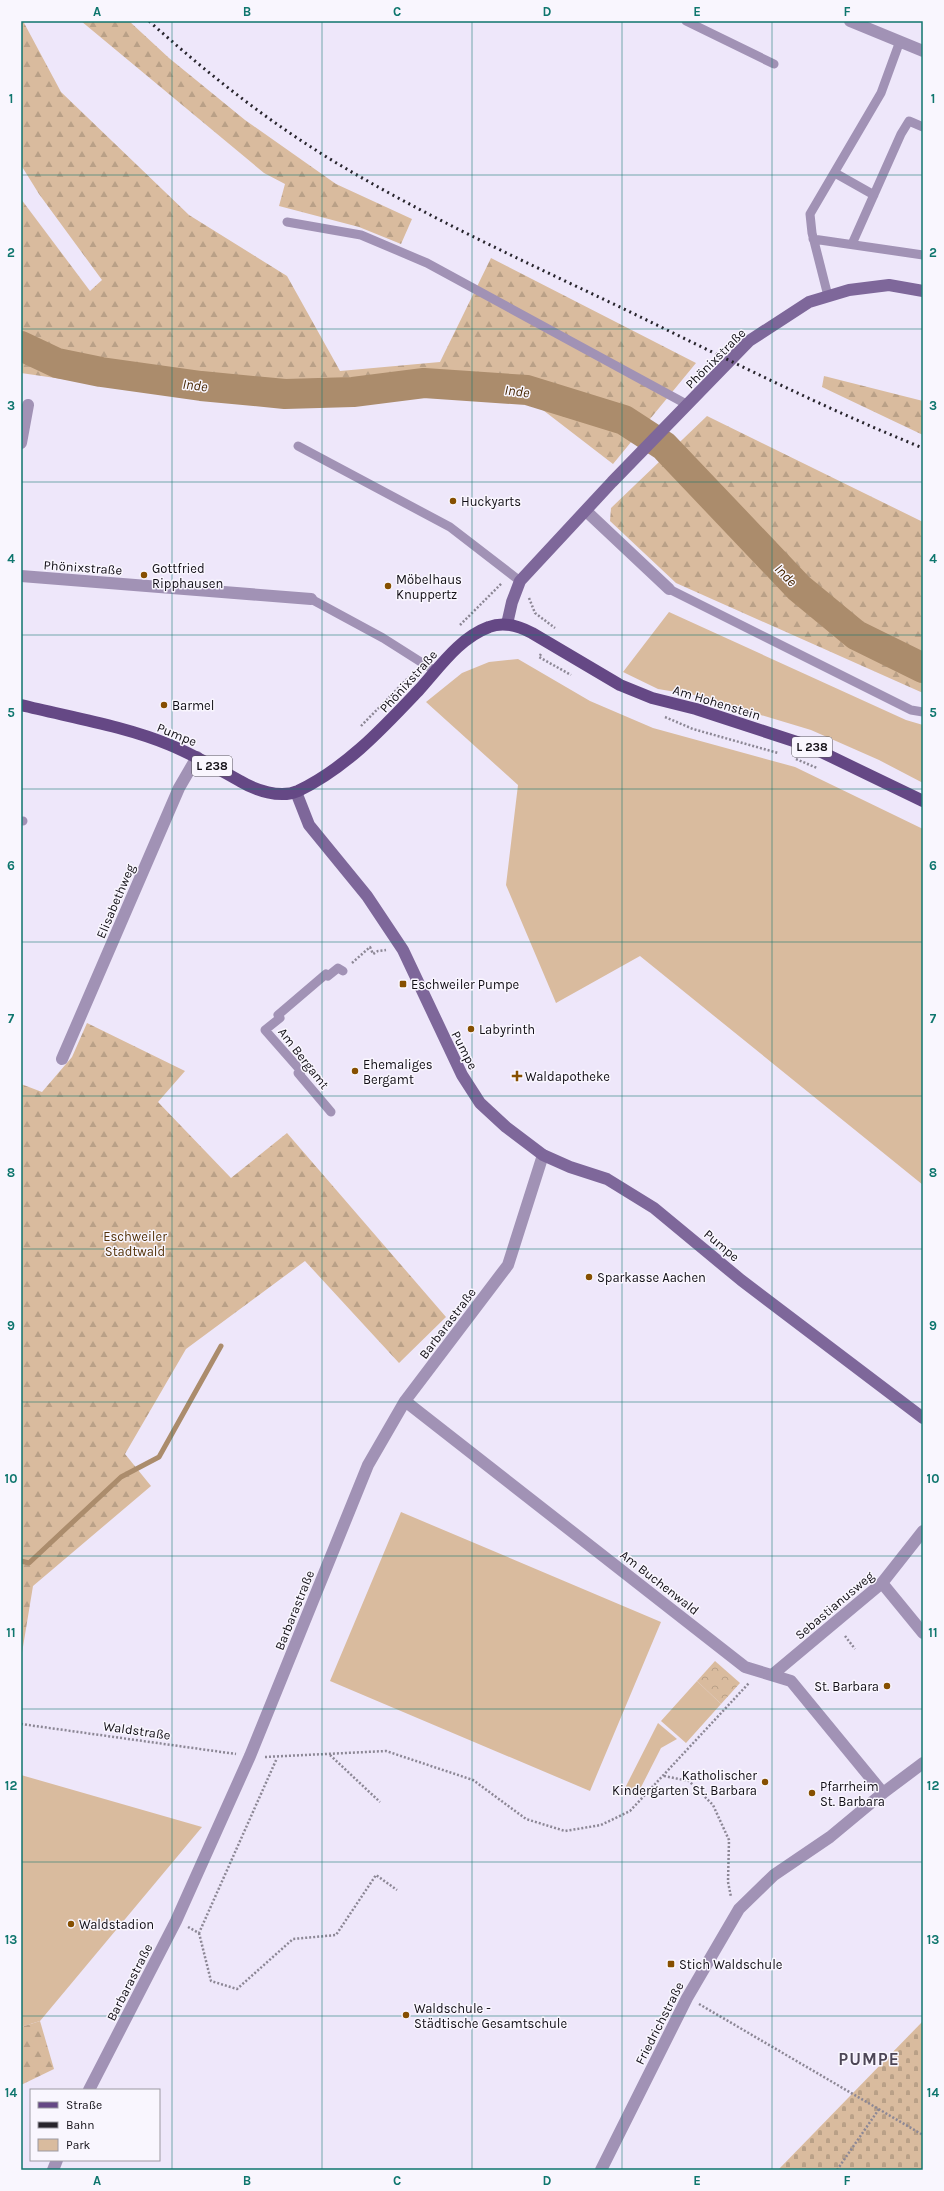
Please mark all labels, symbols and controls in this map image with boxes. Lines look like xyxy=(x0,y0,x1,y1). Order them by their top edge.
text: A xyxy=(93,4,101,19)
text: B xyxy=(243,4,251,19)
text: C xyxy=(393,4,401,19)
text: D xyxy=(543,4,552,19)
text: E xyxy=(693,4,701,19)
text: F xyxy=(843,4,851,19)
text: 1 xyxy=(9,91,13,106)
text: 1 xyxy=(931,91,935,106)
text: 2 xyxy=(7,245,15,260)
text: 2 xyxy=(929,245,937,260)
street label: Phönixstraße xyxy=(682,325,749,391)
water label: Inde xyxy=(181,376,209,396)
water label: Inde xyxy=(503,382,531,402)
text: 3 xyxy=(7,398,15,413)
text: 3 xyxy=(929,398,937,413)
place label: Huckyarts xyxy=(461,494,521,509)
marker: Huckyarts xyxy=(448,496,458,506)
text: 4 xyxy=(7,551,15,566)
text: 4 xyxy=(929,551,937,566)
street label: Phönixstraße xyxy=(43,557,123,578)
water label: Inde xyxy=(771,560,801,591)
place label: Gottfried Ripphausen xyxy=(152,561,223,591)
marker: Gottfried Ripphausen xyxy=(139,570,149,580)
place label: Möbelhaus Knuppertz xyxy=(396,572,462,602)
marker: Möbelhaus Knuppertz xyxy=(383,581,393,591)
street label: Phönixstraße xyxy=(376,647,441,716)
street label: Am Hohenstein xyxy=(671,682,763,723)
place label: Barmel xyxy=(172,698,214,713)
marker: Barmel xyxy=(159,700,169,710)
text: 5 xyxy=(7,705,15,720)
text: 5 xyxy=(929,705,937,720)
street label: Pumpe xyxy=(155,720,199,749)
road number: L 238 xyxy=(792,737,832,757)
road number: L 238 xyxy=(192,756,232,776)
text: 6 xyxy=(7,858,15,873)
text: 6 xyxy=(929,858,937,873)
street label: Elisabethweg xyxy=(93,861,138,941)
place label: Eschweiler Pumpe xyxy=(411,977,520,992)
marker: Eschweiler Pumpe xyxy=(398,979,408,989)
text: 7 xyxy=(8,1011,15,1026)
text: 7 xyxy=(930,1011,937,1026)
place label: Labyrinth xyxy=(479,1022,535,1037)
marker: Labyrinth xyxy=(466,1024,476,1034)
street label: Am Bergamt xyxy=(275,1025,332,1092)
street label: Pumpe xyxy=(448,1028,481,1072)
place label: Ehemaliges Bergamt xyxy=(363,1057,433,1087)
marker: Ehemaliges Bergamt xyxy=(350,1066,360,1076)
place label: Waldapotheke xyxy=(525,1069,610,1084)
marker: Waldapotheke xyxy=(512,1071,522,1081)
text: 8 xyxy=(7,1165,15,1180)
text: 8 xyxy=(929,1165,937,1180)
street label: Pumpe xyxy=(701,1226,743,1265)
park label: Eschweiler Stadtwald xyxy=(103,1229,167,1259)
place label: Sparkasse Aachen xyxy=(597,1270,706,1285)
marker: Sparkasse Aachen xyxy=(584,1272,594,1282)
street label: Barbarastraße xyxy=(416,1285,479,1362)
text: 9 xyxy=(7,1318,15,1333)
text: 9 xyxy=(929,1318,937,1333)
text: 10 xyxy=(5,1471,17,1486)
text: 10 xyxy=(927,1471,939,1486)
street label: Am Buchenwald xyxy=(617,1547,702,1618)
street label: Barbarastraße xyxy=(272,1568,317,1652)
street label: Sebastianusweg xyxy=(792,1568,877,1643)
text: 11 xyxy=(6,1625,16,1640)
text: 11 xyxy=(928,1625,938,1640)
place label: St. Barbara xyxy=(814,1679,879,1694)
marker: St. Barbara xyxy=(882,1681,892,1691)
street label: Waldstraße xyxy=(102,1718,172,1743)
place label: Katholischer Kindergarten St. Barbara xyxy=(612,1768,757,1798)
marker: Katholischer Kindergarten St. Barbara xyxy=(760,1777,770,1787)
text: 12 xyxy=(5,1778,17,1793)
text: 12 xyxy=(927,1778,939,1793)
place label: Pfarrheim St. Barbara xyxy=(820,1779,885,1809)
marker: Pfarrheim St. Barbara xyxy=(807,1788,817,1798)
place label: Waldstadion xyxy=(79,1917,154,1932)
marker: Waldstadion xyxy=(66,1919,76,1929)
text: 13 xyxy=(5,1932,17,1947)
text: 13 xyxy=(927,1932,939,1947)
street label: Barbarastraße xyxy=(103,1941,156,2023)
place label: Stich Waldschule xyxy=(679,1957,783,1972)
marker: Stich Waldschule xyxy=(666,1959,676,1969)
street label: Friedrichstraße xyxy=(632,1979,687,2067)
place label: Waldschule - Städtische Gesamtschule xyxy=(414,2001,567,2031)
marker: Waldschule - Städtische Gesamtschule xyxy=(401,2010,411,2020)
district label: PUMPE xyxy=(838,2049,900,2069)
text: 14 xyxy=(5,2085,17,2100)
text: 14 xyxy=(927,2085,939,2100)
legend xyxy=(30,2089,160,2161)
text: Straße xyxy=(66,2098,102,2112)
text: Bahn xyxy=(66,2118,95,2132)
text: Park xyxy=(66,2138,91,2152)
text: A xyxy=(93,2173,101,2188)
text: B xyxy=(243,2173,251,2188)
text: C xyxy=(393,2173,401,2188)
text: D xyxy=(543,2173,552,2188)
text: E xyxy=(693,2173,701,2188)
text: F xyxy=(843,2173,851,2188)

